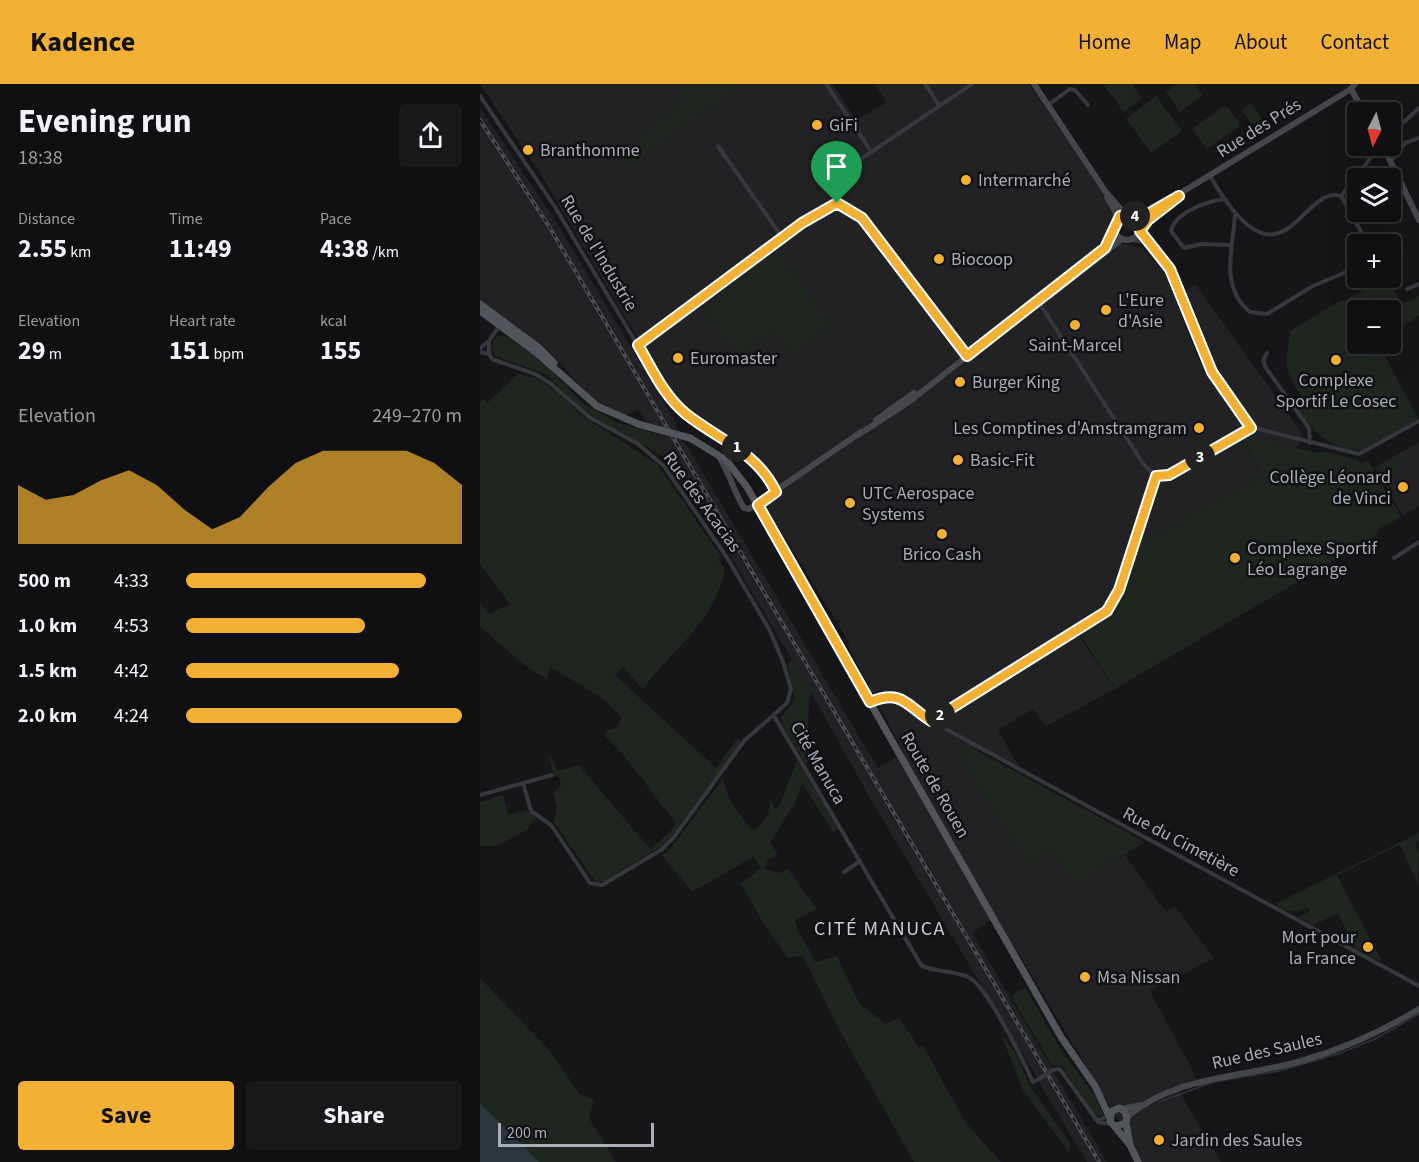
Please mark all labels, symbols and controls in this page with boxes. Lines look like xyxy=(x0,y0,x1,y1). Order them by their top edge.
text: Kadence xyxy=(30,22,135,62)
text: Home xyxy=(1078,27,1131,57)
text: Map xyxy=(1164,27,1202,57)
text: About xyxy=(1235,27,1287,57)
text: Contact xyxy=(1320,27,1389,57)
street label: Rue des Prés xyxy=(1212,92,1306,164)
text: Evening run xyxy=(18,98,192,145)
north arrow xyxy=(1347,102,1401,156)
map controls xyxy=(1347,102,1401,354)
button: share xyxy=(399,104,462,167)
place label: GiFi xyxy=(829,113,858,138)
marker: GiFi xyxy=(810,118,824,132)
place label: Branthomme xyxy=(540,138,640,163)
pin xyxy=(811,141,862,203)
marker: Branthomme xyxy=(521,143,535,157)
text: 18:38 xyxy=(18,144,63,172)
icon: arrive xyxy=(820,150,853,183)
place label: Intermarché xyxy=(978,168,1071,193)
button: layers xyxy=(1347,168,1401,222)
marker: Intermarché xyxy=(959,173,973,187)
street label: Rue de l'Industrie xyxy=(554,190,644,316)
pin: 4 xyxy=(1120,201,1150,231)
text: 4 xyxy=(1131,205,1139,227)
text: Distance xyxy=(18,208,75,230)
text: Time xyxy=(169,208,203,230)
text: Pace xyxy=(320,208,351,230)
text: 2.55 xyxy=(18,230,67,267)
text: 11:49 xyxy=(169,230,232,267)
text: 4:38 xyxy=(320,230,369,267)
button: + xyxy=(1347,234,1401,288)
text: km xyxy=(67,241,91,263)
text: /km xyxy=(369,241,399,263)
place label: Biocoop xyxy=(951,247,1013,272)
marker: Biocoop xyxy=(932,252,946,266)
place label: L'Eure d'Asie xyxy=(1118,288,1164,334)
button: − xyxy=(1347,300,1401,354)
marker: L'Eure d'Asie xyxy=(1099,303,1113,317)
text: Elevation xyxy=(18,310,80,332)
text: Heart rate xyxy=(169,310,236,332)
text: kcal xyxy=(320,310,347,332)
marker: Saint-Marcel xyxy=(1068,318,1082,332)
text: 29 xyxy=(18,332,45,369)
text: 151 xyxy=(169,332,210,369)
text: 155 xyxy=(320,332,361,369)
place label: Saint-Marcel xyxy=(1028,333,1122,358)
text: m xyxy=(45,343,62,365)
text: bpm xyxy=(210,343,244,365)
place label: Euromaster xyxy=(690,346,778,371)
marker: Euromaster xyxy=(671,351,685,365)
marker: Complexe Sportif Le Cosec xyxy=(1329,353,1343,367)
place label: Complexe Sportif Le Cosec xyxy=(1276,368,1396,414)
place label: Burger King xyxy=(972,370,1060,395)
marker: Burger King xyxy=(953,375,967,389)
text: Elevation xyxy=(18,402,96,430)
text: 249–270 m xyxy=(372,402,462,430)
place label: Les Comptines d'Amstramgram xyxy=(953,416,1187,441)
marker: Les Comptines d'Amstramgram xyxy=(1192,421,1206,435)
pin: 1 xyxy=(722,432,752,462)
text: 1 xyxy=(733,436,741,458)
pin: 3 xyxy=(1185,442,1215,472)
text: 3 xyxy=(1196,446,1204,468)
street label: Rue des Acacias xyxy=(657,447,747,557)
place label: Basic-Fit xyxy=(970,448,1034,473)
marker: Basic-Fit xyxy=(951,453,965,467)
place label: Collège Léonard de Vinci xyxy=(1269,465,1391,511)
marker: Collège Léonard de Vinci xyxy=(1396,480,1410,494)
place label: UTC Aerospace Systems xyxy=(862,481,974,527)
marker: UTC Aerospace Systems xyxy=(843,496,857,510)
marker: Brico Cash xyxy=(935,527,949,541)
place label: Complexe Sportif Léo Lagrange xyxy=(1247,536,1378,582)
place label: Brico Cash xyxy=(902,542,982,567)
marker: Complexe Sportif Léo Lagrange xyxy=(1228,551,1242,565)
text: 500 m xyxy=(18,567,71,595)
text: 4:33 xyxy=(114,567,149,595)
text: 1.0 km xyxy=(18,612,77,640)
text: 4:53 xyxy=(114,612,149,640)
text: 1.5 km xyxy=(18,657,77,685)
text: 4:42 xyxy=(114,657,149,685)
pin: 2 xyxy=(925,700,955,730)
text: 2.0 km xyxy=(18,702,77,730)
text: 4:24 xyxy=(114,702,149,730)
text: 2 xyxy=(936,704,944,726)
street label: Cité Manuca xyxy=(784,717,852,809)
street label: Route de Rouen xyxy=(894,727,976,843)
street label: Rue du Cimetière xyxy=(1118,801,1244,883)
district label: CITÉ MANUCA xyxy=(814,915,946,943)
place label: Mort pour la France xyxy=(1281,925,1357,971)
marker: Mort pour la France xyxy=(1361,940,1375,954)
place label: Msa Nissan xyxy=(1097,965,1180,990)
marker: Msa Nissan xyxy=(1078,970,1092,984)
street label: Rue des Saules xyxy=(1210,1026,1324,1076)
button: Save xyxy=(18,1081,234,1150)
button: Share xyxy=(246,1081,462,1150)
scale bar xyxy=(498,1120,654,1148)
text: 200 m xyxy=(507,1122,547,1144)
place label: Jardin des Saules xyxy=(1171,1128,1302,1153)
marker: Jardin des Saules xyxy=(1152,1133,1166,1147)

